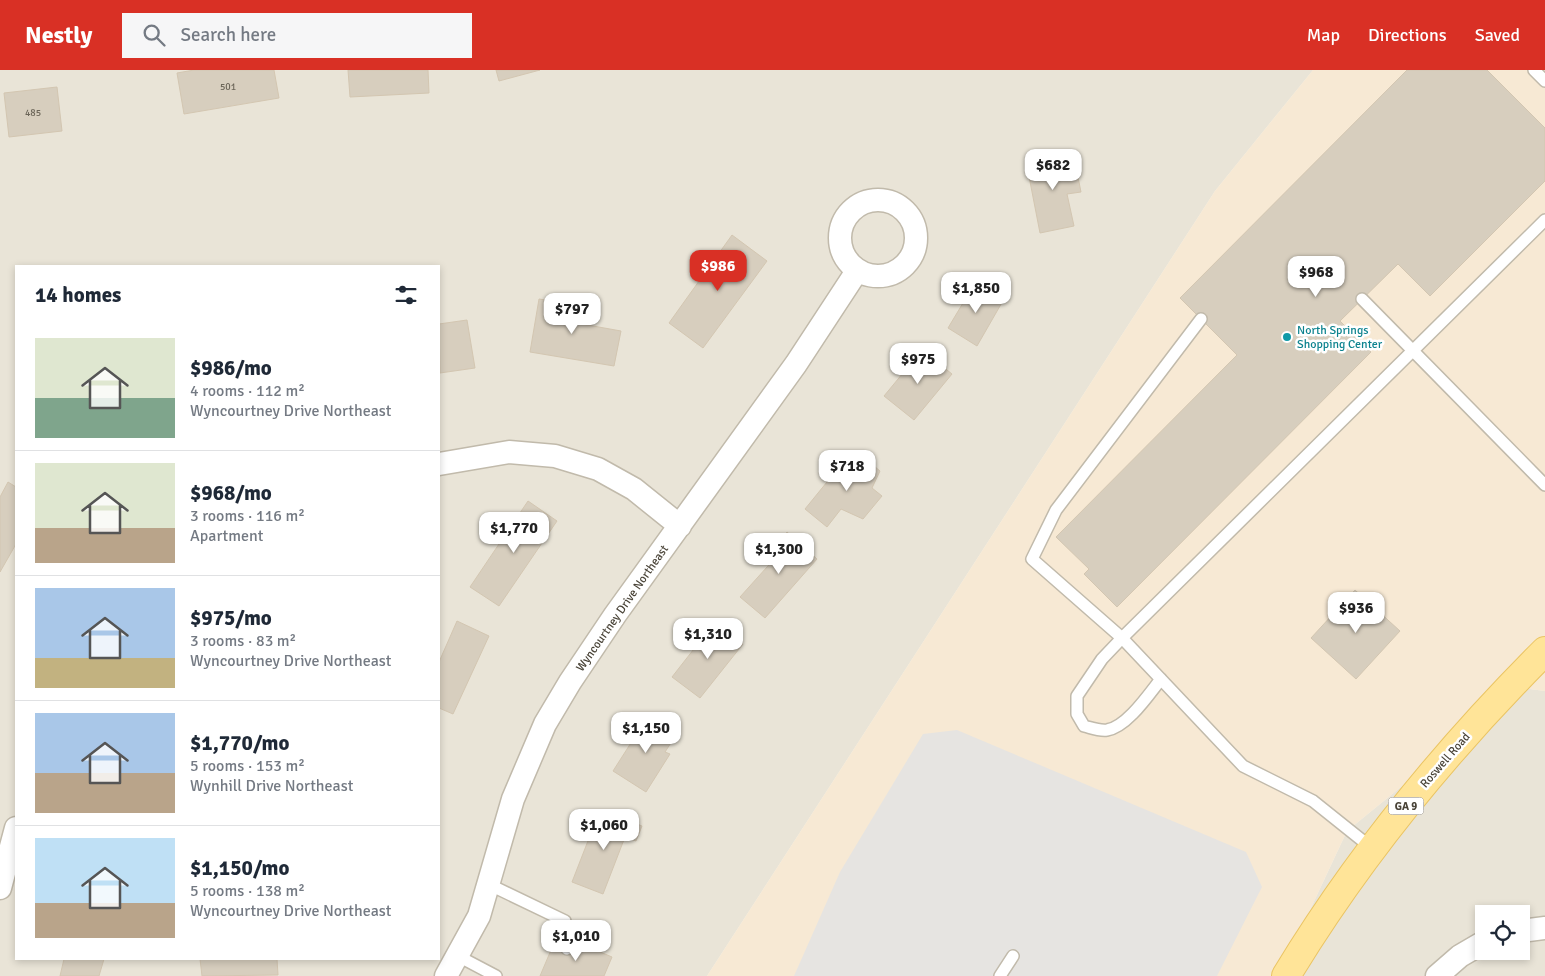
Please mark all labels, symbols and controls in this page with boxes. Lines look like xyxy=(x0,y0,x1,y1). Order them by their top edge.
search box xyxy=(122,13,472,58)
text: Nestly xyxy=(25,20,92,50)
icon: search xyxy=(140,21,168,49)
text: Search here xyxy=(180,23,276,47)
text: Map xyxy=(1307,24,1340,46)
text: Directions xyxy=(1368,24,1447,46)
text: Saved xyxy=(1475,24,1520,46)
house number: 501 xyxy=(220,81,236,93)
house number: 485 xyxy=(25,107,41,119)
pin: $682 xyxy=(1023,148,1083,191)
text: $682 xyxy=(1036,155,1070,175)
pin: $986 xyxy=(688,250,748,292)
text: $986 xyxy=(701,256,735,276)
pin: $968 xyxy=(1286,256,1346,298)
text: $968 xyxy=(1299,262,1333,282)
pin: $1,850 xyxy=(935,272,1017,314)
text: $1,850 xyxy=(952,278,1000,298)
icon: filters xyxy=(392,281,420,309)
text: 14 homes xyxy=(35,282,121,308)
pin: $797 xyxy=(542,292,602,335)
text: $797 xyxy=(555,299,589,319)
place label: North Springs Shopping Center xyxy=(1297,323,1383,352)
marker: North Springs Shopping Center xyxy=(1281,331,1293,343)
pin: $975 xyxy=(888,342,948,385)
text: $975 xyxy=(901,349,935,369)
text: $986/mo xyxy=(190,355,272,381)
icon: home xyxy=(75,358,135,418)
text: 4 rooms · 112 m² xyxy=(190,381,305,401)
text: Wyncourtney Drive Northeast xyxy=(190,401,391,421)
pin: $718 xyxy=(817,450,877,492)
text: $718 xyxy=(830,456,864,476)
text: $968/mo xyxy=(190,480,272,506)
icon: home xyxy=(75,483,135,543)
text: 3 rooms · 116 m² xyxy=(190,506,305,526)
pin: $1,770 xyxy=(473,512,555,554)
text: $1,770 xyxy=(490,518,538,538)
text: Apartment xyxy=(190,526,263,546)
pin: $1,300 xyxy=(738,532,820,575)
text: $1,300 xyxy=(755,539,803,559)
street label: Wyncourtney Drive Northeast xyxy=(573,542,672,674)
pin: $936 xyxy=(1326,592,1386,634)
text: $936 xyxy=(1339,598,1373,618)
text: $975/mo xyxy=(190,605,272,631)
icon: home xyxy=(75,608,135,668)
pin: $1,310 xyxy=(667,618,749,660)
text: $1,310 xyxy=(684,624,732,644)
text: 3 rooms · 83 m² xyxy=(190,631,296,651)
text: Wyncourtney Drive Northeast xyxy=(190,651,391,671)
pin: $1,150 xyxy=(605,712,687,754)
text: $1,150 xyxy=(622,718,670,738)
text: $1,770/mo xyxy=(190,730,289,756)
street label: Roswell Road xyxy=(1417,730,1473,791)
icon: home xyxy=(75,733,135,793)
text: 5 rooms · 153 m² xyxy=(190,756,305,776)
text: Wynhill Drive Northeast xyxy=(190,776,353,796)
road number: GA 9 xyxy=(1388,798,1424,814)
pin: $1,060 xyxy=(563,808,645,851)
text: $1,060 xyxy=(580,815,628,835)
text: $1,150/mo xyxy=(190,855,289,881)
icon: home xyxy=(75,858,135,918)
text: 5 rooms · 138 m² xyxy=(190,881,305,901)
text: Wyncourtney Drive Northeast xyxy=(190,901,391,921)
map controls xyxy=(1475,905,1530,960)
button: locate xyxy=(1475,905,1530,960)
pin: $1,010 xyxy=(535,920,617,962)
text: $1,010 xyxy=(552,926,600,946)

